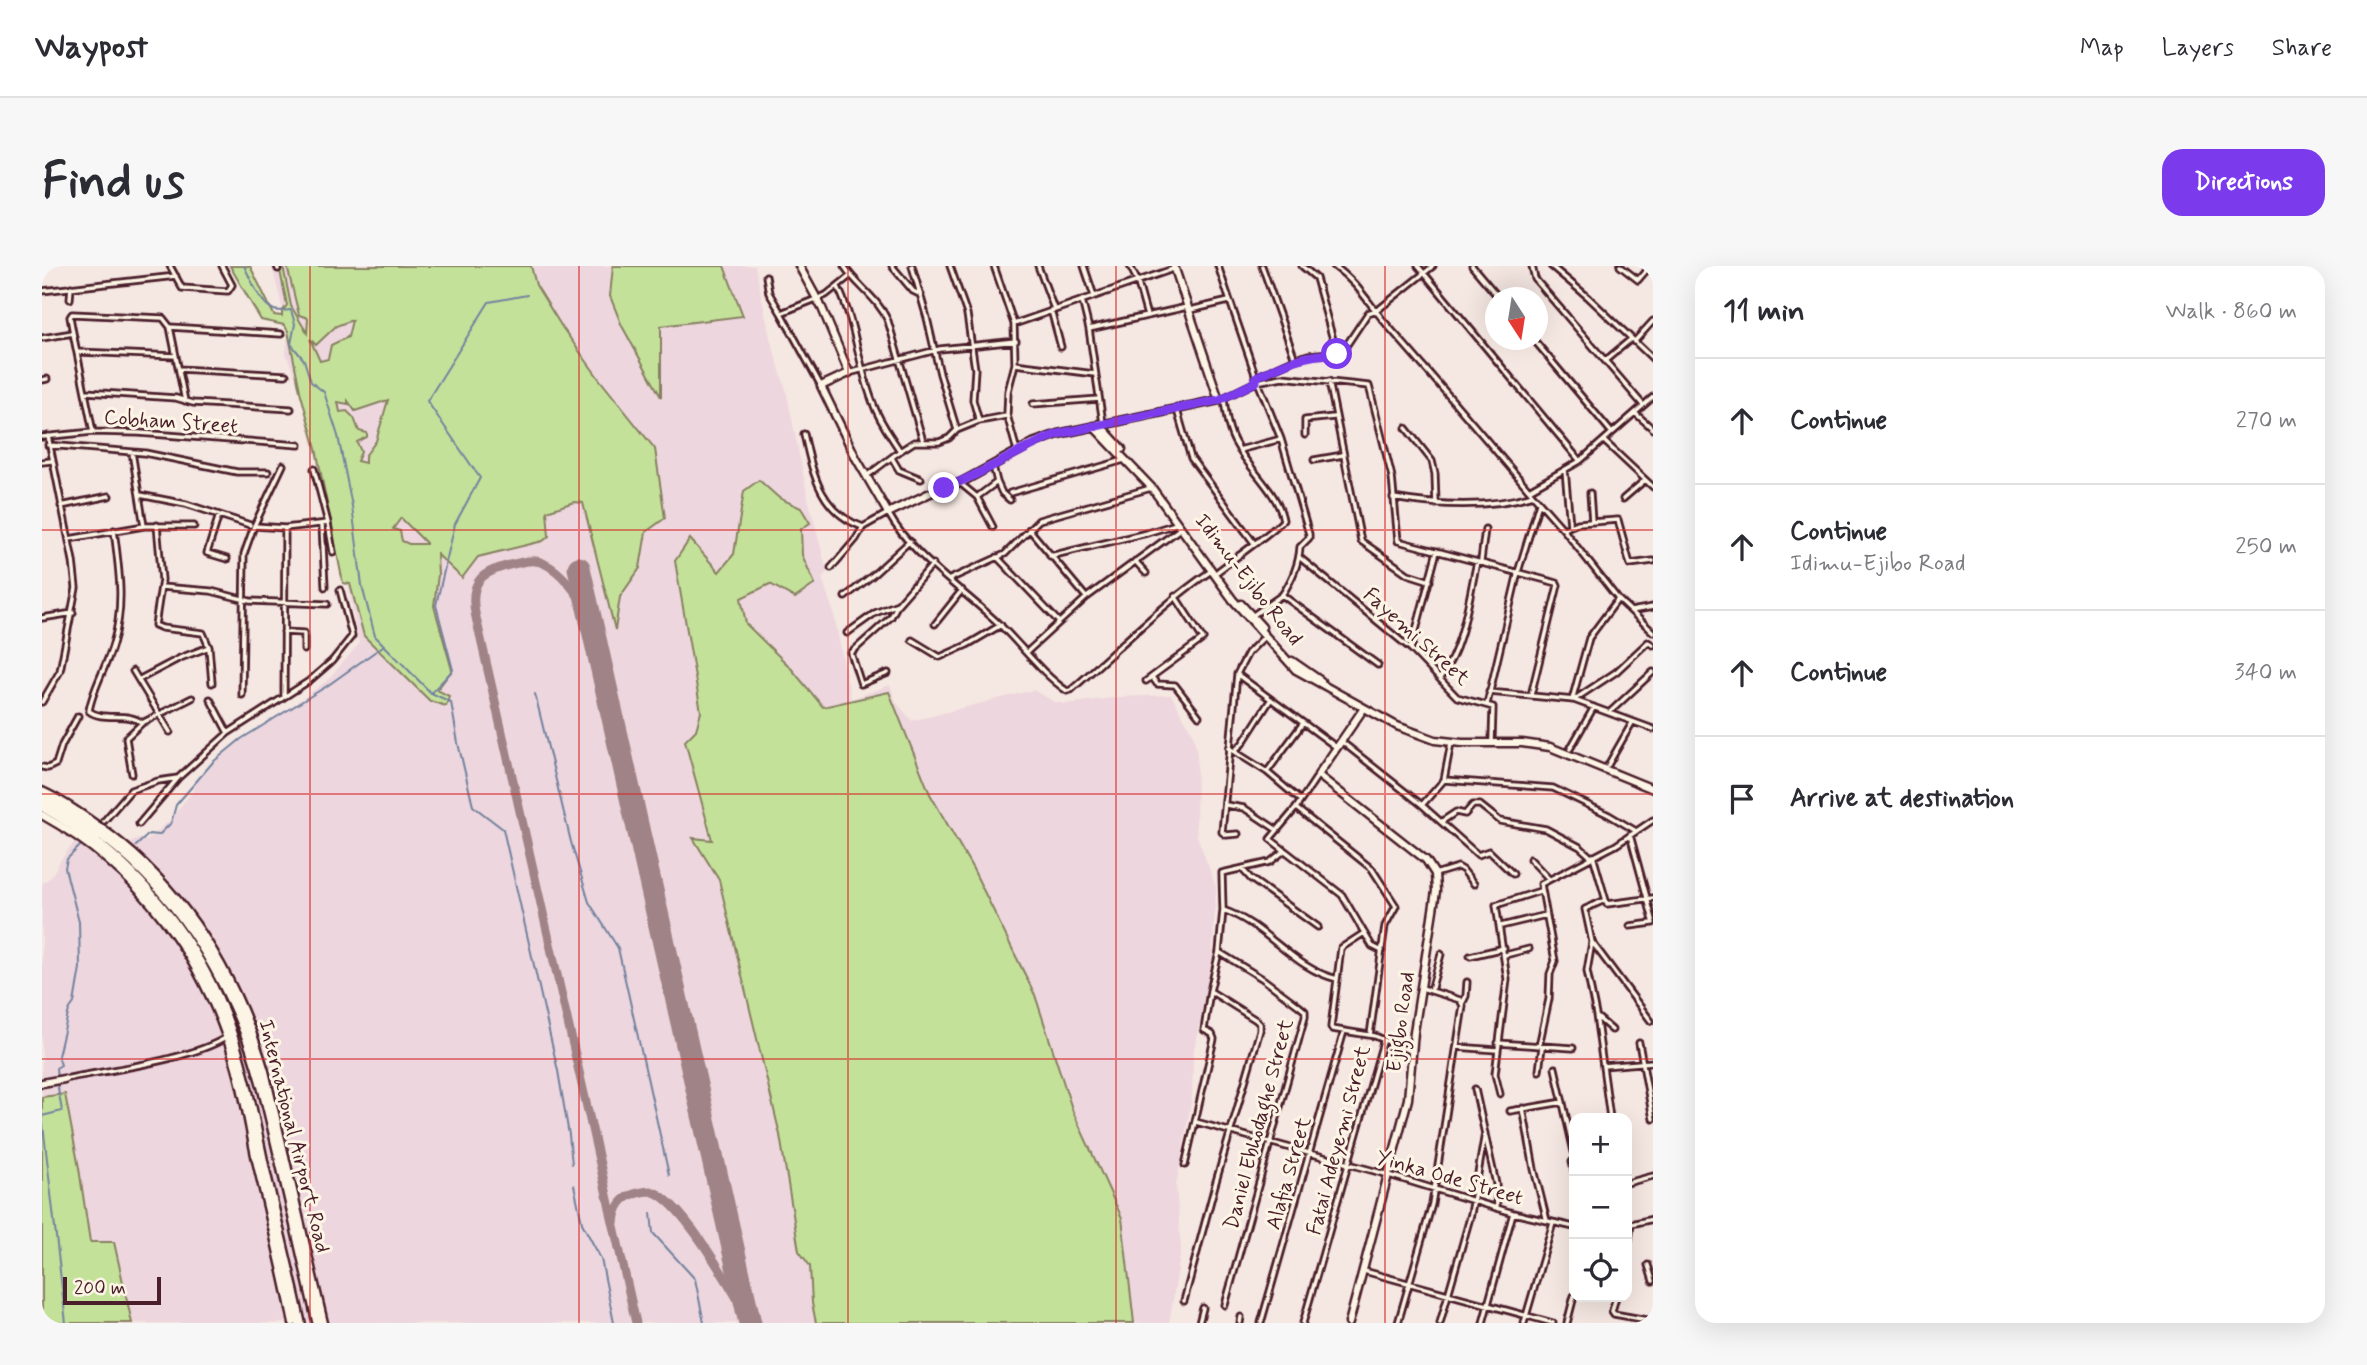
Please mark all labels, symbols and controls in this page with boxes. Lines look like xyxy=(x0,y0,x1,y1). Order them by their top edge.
text: Waypost xyxy=(35,26,148,70)
text: Map xyxy=(2080,33,2124,64)
text: Layers xyxy=(2162,33,2234,64)
text: Share xyxy=(2272,33,2332,64)
button: Directions xyxy=(2162,149,2325,216)
text: Find us xyxy=(42,150,185,215)
north arrow xyxy=(1485,287,1548,350)
text: 11 min xyxy=(1723,292,1805,331)
text: Walk · 860 m xyxy=(2166,297,2297,327)
route start xyxy=(1321,338,1352,369)
icon: ahead xyxy=(1723,402,1761,440)
street label: Cobham Street xyxy=(103,403,239,441)
text: Continue xyxy=(1790,404,1887,438)
text: 270 m xyxy=(2236,406,2297,436)
route end xyxy=(928,472,959,503)
street label: Idimu-Ejibo Road xyxy=(1188,508,1309,651)
text: Continue xyxy=(1790,515,1887,549)
icon: ahead xyxy=(1723,528,1761,566)
text: 250 m xyxy=(2235,532,2297,562)
text: Idimu-Ejibo Road xyxy=(1790,549,1966,579)
street label: Fayemi Street xyxy=(1357,581,1476,693)
icon: ahead xyxy=(1723,654,1761,692)
text: Continue xyxy=(1790,656,1887,690)
text: 340 m xyxy=(2234,658,2297,688)
icon: arrive xyxy=(1723,780,1761,818)
text: Arrive at destination xyxy=(1790,782,2014,816)
street label: Ejigbo Road xyxy=(1380,970,1424,1074)
street label: Daniel Ebhodaghe Street xyxy=(1217,1015,1303,1233)
street label: International Airport Road xyxy=(251,1017,337,1256)
street label: Fatai Adeyemi Street xyxy=(1300,1042,1378,1238)
street label: Alafia Street xyxy=(1259,1113,1319,1233)
map controls xyxy=(1569,1113,1632,1302)
button: + xyxy=(1569,1113,1632,1176)
street label: Yinka Ode Street xyxy=(1373,1144,1527,1212)
button: − xyxy=(1569,1176,1632,1239)
button: locate xyxy=(1569,1239,1632,1302)
scale bar xyxy=(63,1274,161,1306)
text: 200 m xyxy=(74,1276,126,1301)

